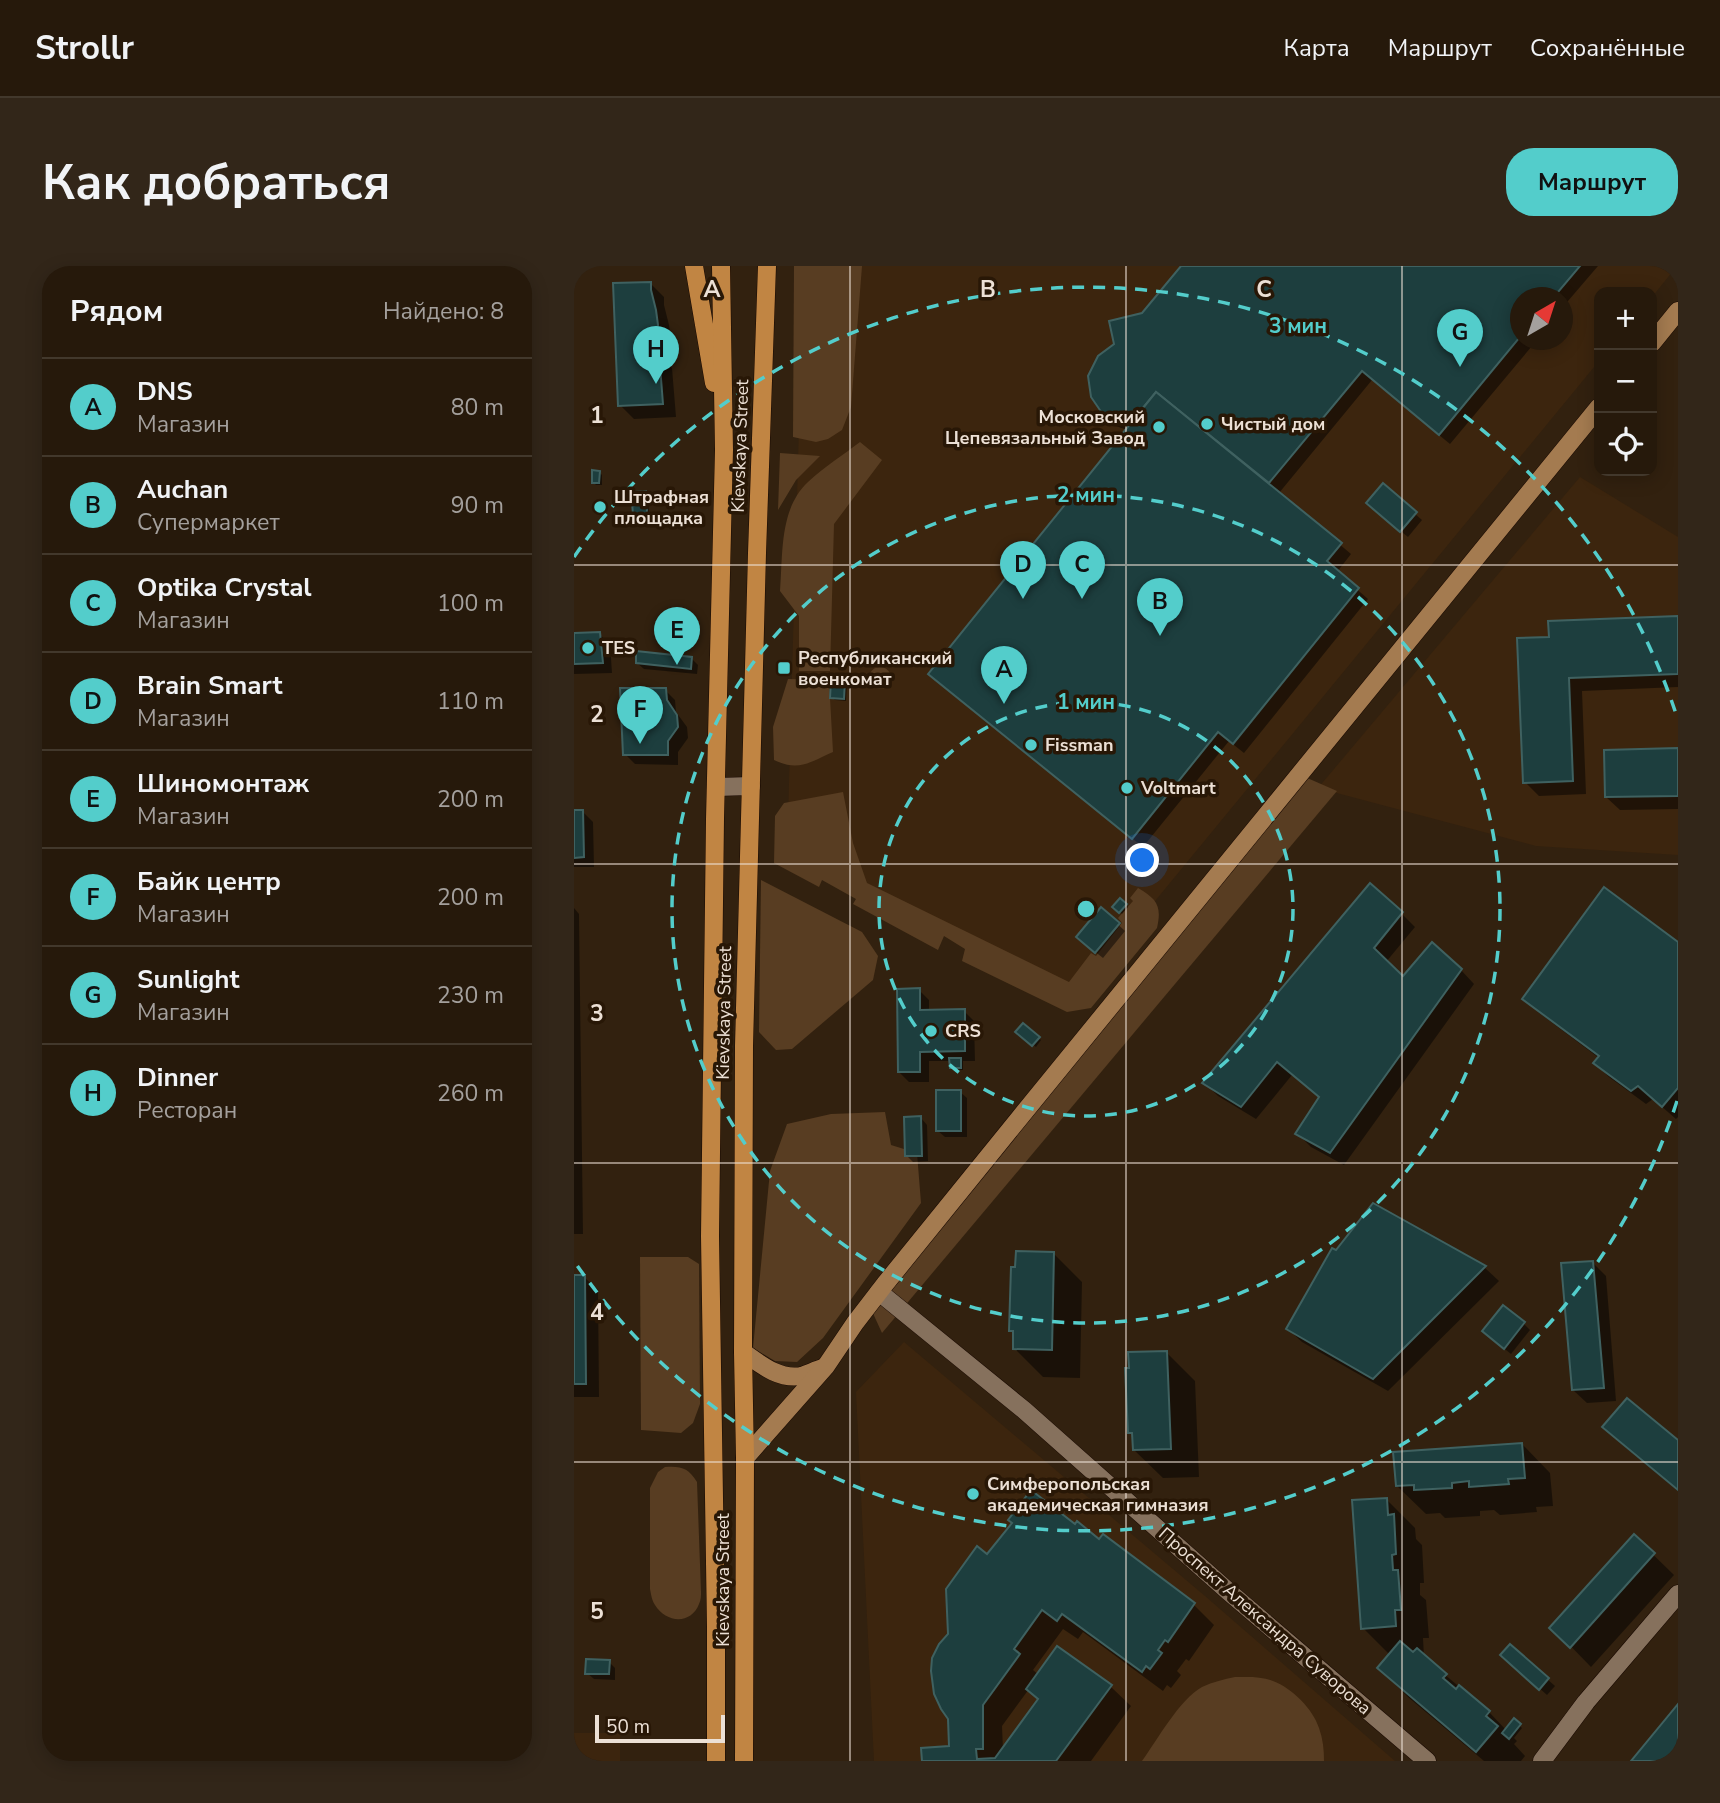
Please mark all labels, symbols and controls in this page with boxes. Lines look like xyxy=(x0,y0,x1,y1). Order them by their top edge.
text: Strollr xyxy=(35,26,134,71)
text: Карта xyxy=(1284,32,1350,64)
text: Маршрут xyxy=(1388,32,1492,64)
text: Сохранённые xyxy=(1530,32,1685,64)
button: Маршрут xyxy=(1506,148,1678,216)
text: Как добраться xyxy=(42,149,390,216)
text: A xyxy=(703,274,721,305)
text: B xyxy=(980,274,996,305)
text: C xyxy=(1256,274,1272,305)
north arrow xyxy=(1510,287,1573,350)
map controls xyxy=(1594,287,1657,476)
button: + xyxy=(1594,287,1657,350)
text: Рядом xyxy=(70,291,163,332)
text: Найдено: 8 xyxy=(383,296,504,327)
pin: G xyxy=(1437,309,1483,367)
text: 3 мин xyxy=(1269,312,1327,340)
pin: H xyxy=(633,326,679,384)
button: − xyxy=(1594,350,1657,413)
text: DNS xyxy=(137,374,193,409)
street label: Kievskaya Street xyxy=(726,378,754,513)
text: A xyxy=(84,392,102,423)
text: 80 m xyxy=(451,392,504,423)
text: 1 xyxy=(590,400,604,431)
place label: Московский Цепевязальный Завод xyxy=(945,405,1145,450)
text: Магазин xyxy=(137,409,230,440)
place label: Чистый дом xyxy=(1221,412,1325,436)
button: locate xyxy=(1594,413,1657,476)
marker: Чистый дом xyxy=(1199,416,1215,432)
marker: Московский Цепевязальный Завод xyxy=(1151,419,1167,435)
text: Auchan xyxy=(137,472,228,507)
text: 2 мин xyxy=(1057,481,1115,509)
place label: Штрафная площадка xyxy=(614,485,709,530)
text: B xyxy=(85,490,101,521)
text: 90 m xyxy=(451,490,504,521)
marker: Штрафная площадка xyxy=(592,499,608,515)
text: Супермаркет xyxy=(137,507,280,538)
pin: D xyxy=(1000,541,1046,599)
pin: C xyxy=(1059,541,1105,599)
text: Optika Crystal xyxy=(137,570,312,605)
pin: B xyxy=(1137,578,1183,636)
text: C xyxy=(85,588,101,619)
text: 100 m xyxy=(437,588,504,619)
text: Магазин xyxy=(137,605,230,636)
pin: E xyxy=(654,607,700,665)
place label: TES xyxy=(602,636,635,660)
marker: TES xyxy=(580,640,596,656)
place label: Республиканский военкомат xyxy=(798,646,953,691)
pin: A xyxy=(981,646,1027,704)
marker: Республиканский военкомат xyxy=(776,660,792,676)
text: Brain Smart xyxy=(137,668,282,703)
text: D xyxy=(84,686,102,717)
text: 110 m xyxy=(437,686,504,717)
pin: F xyxy=(617,686,663,744)
text: 1 мин xyxy=(1057,688,1115,716)
text: 2 xyxy=(590,699,604,730)
text: Магазин xyxy=(137,703,230,734)
place label: Fissman xyxy=(1045,733,1113,757)
marker: Fissman xyxy=(1023,737,1039,753)
text: Шиномонтаж xyxy=(137,766,309,801)
place label: Voltmart xyxy=(1140,776,1216,800)
marker: Voltmart xyxy=(1119,780,1135,796)
text: E xyxy=(86,784,100,815)
text: 200 m xyxy=(437,784,504,815)
text: Магазин xyxy=(137,801,230,832)
your location xyxy=(1125,843,1159,877)
text: Байк центр xyxy=(137,864,281,899)
text: F xyxy=(87,882,99,913)
text: 200 m xyxy=(437,882,504,913)
centre of rings xyxy=(1074,897,1098,921)
text: Магазин xyxy=(137,899,230,930)
street label: Kievskaya Street xyxy=(711,945,737,1080)
text: Sunlight xyxy=(137,962,240,997)
text: G xyxy=(85,980,101,1011)
text: 230 m xyxy=(437,980,504,1011)
text: Магазин xyxy=(137,997,230,1028)
text: 3 xyxy=(590,998,604,1029)
place label: CRS xyxy=(945,1019,981,1043)
marker: CRS xyxy=(923,1023,939,1039)
text: Dinner xyxy=(137,1060,218,1095)
text: H xyxy=(84,1078,102,1109)
text: 260 m xyxy=(437,1078,504,1109)
text: Ресторан xyxy=(137,1095,237,1126)
text: 4 xyxy=(590,1297,604,1328)
place label: Симферопольская академическая гимназия xyxy=(987,1472,1209,1517)
marker: Симферопольская академическая гимназия xyxy=(965,1486,981,1502)
street label: Kievskaya Street xyxy=(711,1513,735,1647)
street label: Проспект Александра Суворова xyxy=(1154,1522,1376,1720)
text: 5 xyxy=(590,1596,604,1627)
scale bar xyxy=(595,1712,724,1744)
text: 50 m xyxy=(606,1714,650,1740)

